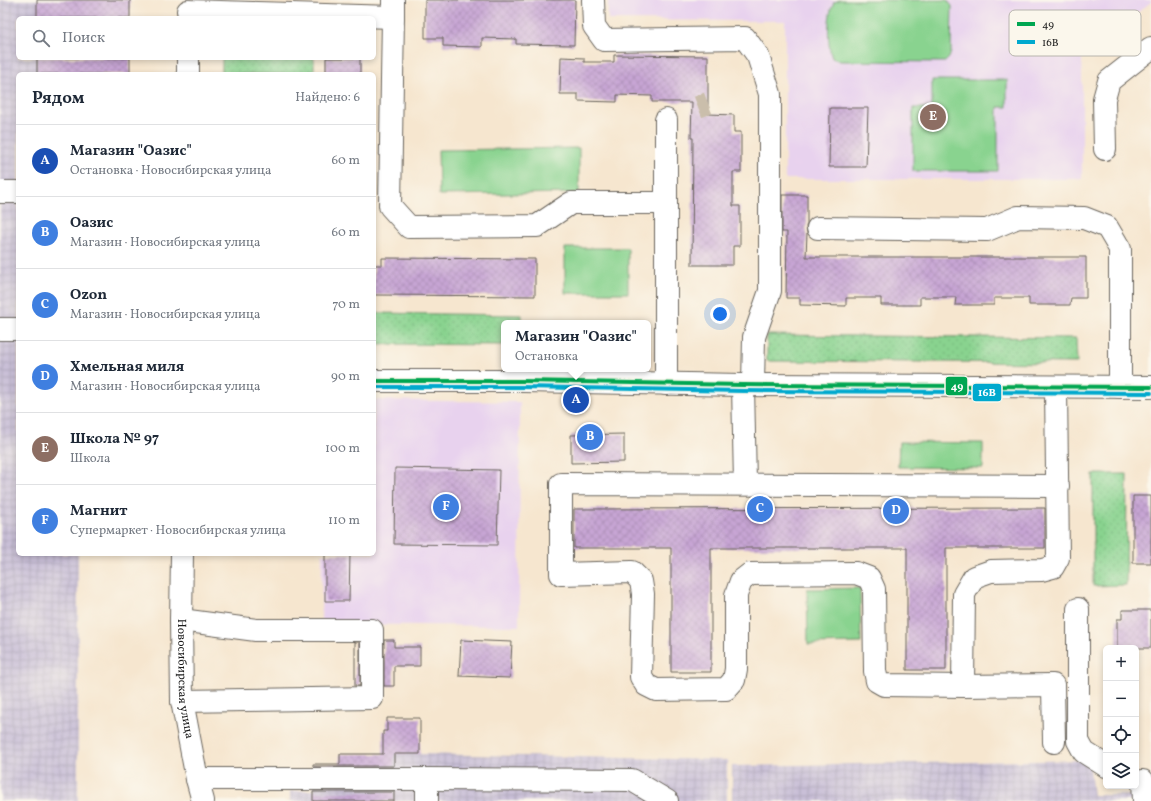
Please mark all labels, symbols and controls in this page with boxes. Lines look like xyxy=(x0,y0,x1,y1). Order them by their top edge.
legend xyxy=(1009,10,1141,56)
search box xyxy=(16,16,376,60)
text: 49 xyxy=(1042,18,1054,33)
icon: search xyxy=(30,27,52,49)
text: Поиск xyxy=(62,28,105,49)
text: 16В xyxy=(1042,36,1059,51)
text: Рядом xyxy=(32,87,85,110)
text: Найдено: 6 xyxy=(295,89,360,107)
pin: E xyxy=(920,102,946,132)
text: Магазин "Оазис" xyxy=(70,141,192,162)
text: A xyxy=(40,152,50,170)
text: 60 m xyxy=(332,152,360,170)
text: Остановка · Новосибирская улица xyxy=(70,162,272,180)
text: Оазис xyxy=(70,213,113,234)
text: B xyxy=(41,224,49,242)
text: 60 m xyxy=(332,224,360,242)
text: Магазин · Новосибирская улица xyxy=(70,234,261,252)
text: Ozon xyxy=(70,285,107,306)
text: C xyxy=(41,296,49,314)
text: 70 m xyxy=(332,296,360,314)
your location xyxy=(710,304,730,324)
text: Магазин · Новосибирская улица xyxy=(70,306,261,324)
popup xyxy=(501,320,651,372)
text: Магазин "Оазис" xyxy=(515,327,637,348)
text: Остановка xyxy=(515,348,578,366)
text: Хмельная миля xyxy=(70,357,184,378)
text: D xyxy=(40,368,50,386)
text: 90 m xyxy=(331,368,360,386)
line badge: 49 xyxy=(945,376,968,396)
text: Магазин · Новосибирская улица xyxy=(70,378,261,396)
text: 49 xyxy=(951,380,963,395)
line badge: 16В xyxy=(972,383,1002,402)
pin: A xyxy=(563,385,589,415)
text: 16В xyxy=(978,386,996,401)
pin: B xyxy=(577,422,603,452)
text: Школа № 97 xyxy=(70,429,159,450)
text: E xyxy=(41,440,49,458)
text: 100 m xyxy=(325,440,360,458)
text: Школа xyxy=(70,450,110,468)
pin: F xyxy=(433,492,459,522)
pin: C xyxy=(747,494,773,524)
pin: D xyxy=(883,496,909,526)
text: Магнит xyxy=(70,501,127,522)
text: F xyxy=(41,512,49,530)
text: 110 m xyxy=(328,512,360,530)
text: Супермаркет · Новосибирская улица xyxy=(70,522,286,540)
street label: Новосибирская улица xyxy=(173,619,197,740)
map controls xyxy=(1103,645,1139,789)
button: + xyxy=(1103,645,1139,681)
button: − xyxy=(1103,681,1139,717)
button: locate xyxy=(1103,717,1139,753)
button: layers xyxy=(1103,753,1139,789)

